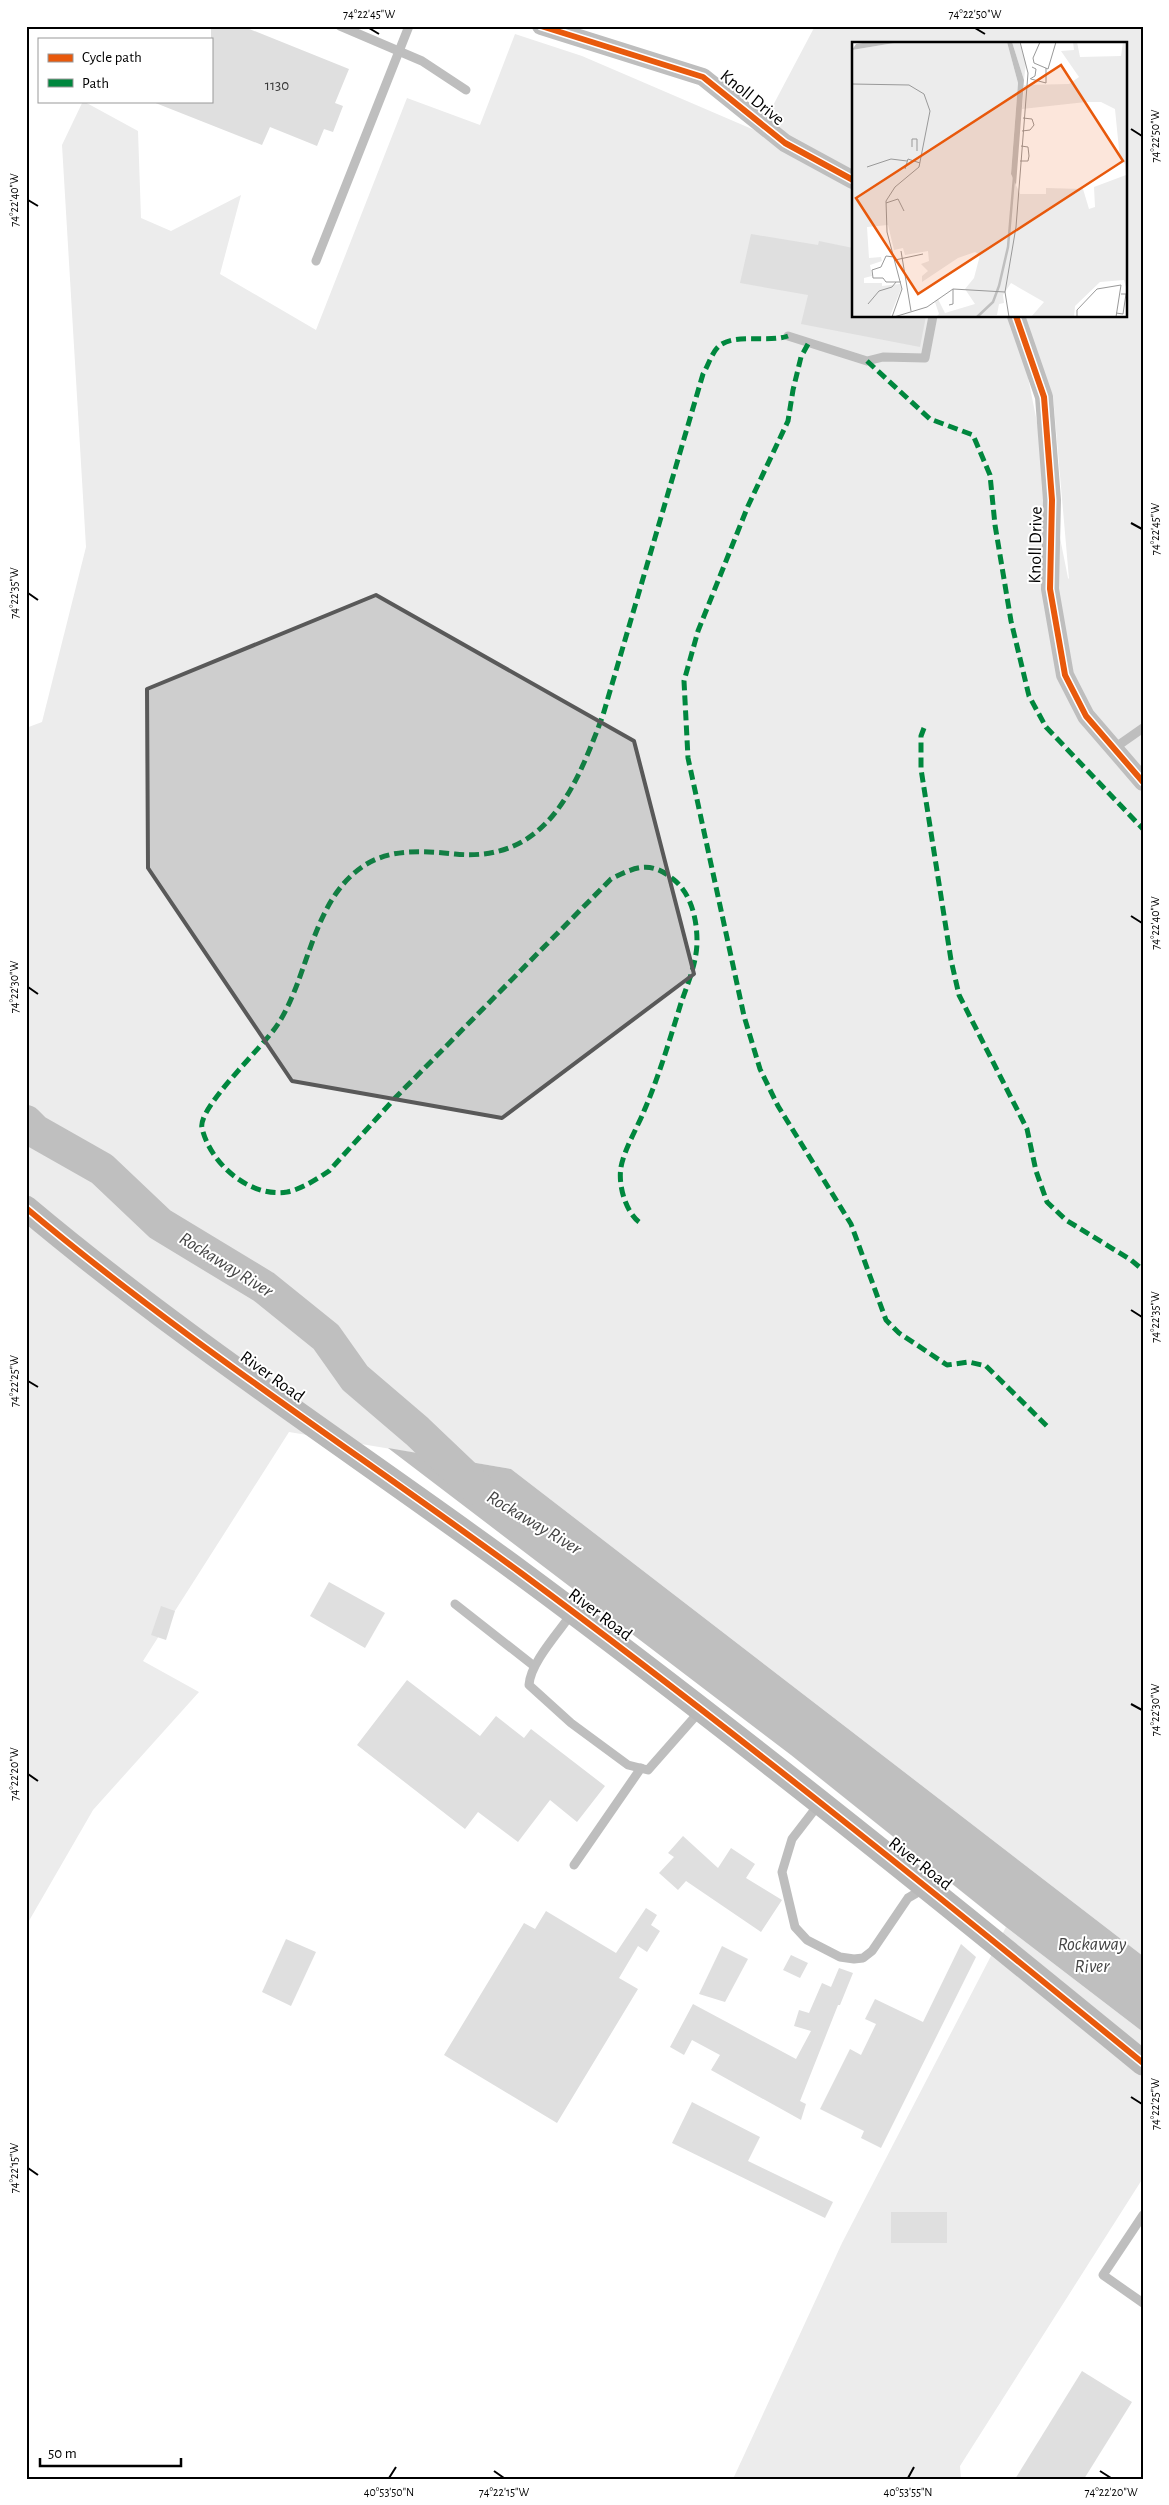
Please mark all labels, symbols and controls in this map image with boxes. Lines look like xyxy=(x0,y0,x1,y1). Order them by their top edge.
text: 74°22'45"W xyxy=(343,8,395,20)
text: 74°22'50"W xyxy=(949,8,1002,20)
legend xyxy=(38,38,212,102)
inset map xyxy=(852,42,1126,318)
text: Cycle path xyxy=(82,50,142,65)
street label: Knoll Drive xyxy=(716,67,788,129)
text: Path xyxy=(82,76,109,91)
house number: 1130 xyxy=(265,78,289,93)
text: 74°22'50"W xyxy=(1149,109,1161,162)
text: 74°22'40"W xyxy=(8,173,20,227)
text: 74°22'45"W xyxy=(1149,503,1161,555)
street label: Knoll Drive xyxy=(1026,506,1046,584)
text: 74°22'35"W xyxy=(8,567,20,619)
text: 74°22'40"W xyxy=(1149,896,1161,950)
text: 74°22'30"W xyxy=(8,960,20,1013)
water label: Rockaway River xyxy=(176,1229,277,1302)
text: 74°22'35"W xyxy=(1149,1291,1161,1343)
street label: River Road xyxy=(237,1348,307,1406)
text: 74°22'25"W xyxy=(8,1355,20,1407)
water label: Rockaway River xyxy=(483,1487,585,1559)
street label: River Road xyxy=(565,1585,635,1645)
text: 74°22'30"W xyxy=(1149,1683,1161,1736)
text: 74°22'20"W xyxy=(8,1747,20,1801)
street label: River Road xyxy=(885,1834,955,1894)
water label: Rockaway River xyxy=(1058,1935,1127,1976)
text: 74°22'25"W xyxy=(1149,2078,1161,2130)
text: 74°22'15"W xyxy=(8,2142,20,2193)
scale bar xyxy=(40,2435,181,2467)
text: 50 m xyxy=(48,2446,77,2461)
text: 40°53'50"N xyxy=(364,2486,414,2498)
text: 74°22'15"W xyxy=(479,2486,530,2498)
text: 40°53'55"N xyxy=(883,2486,933,2498)
text: 74°22'20"W xyxy=(1084,2486,1138,2498)

